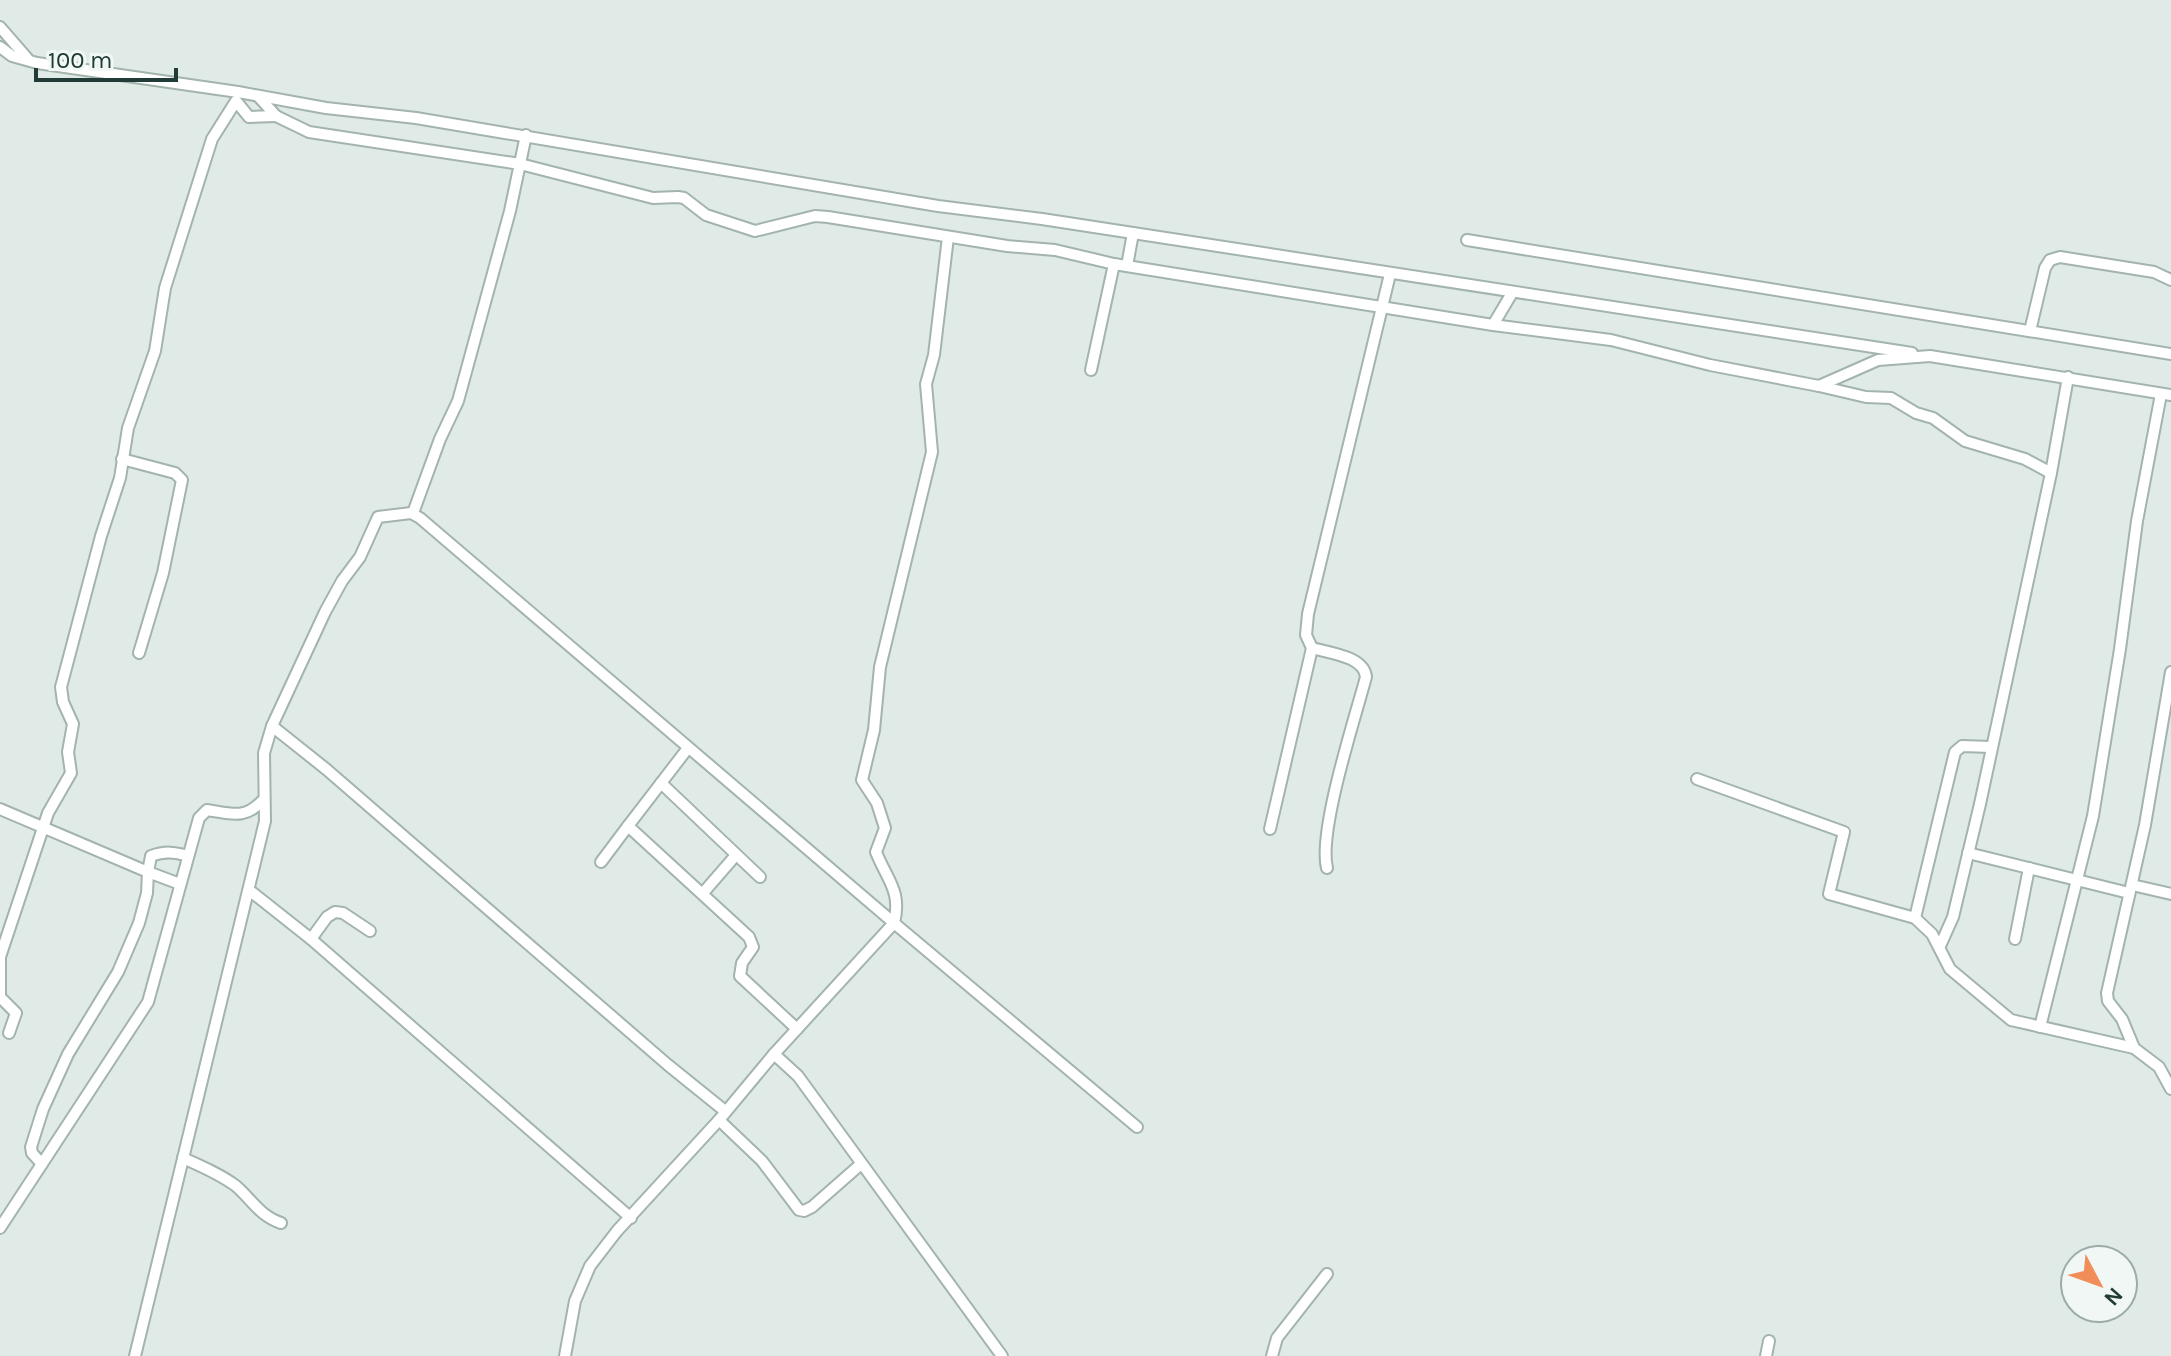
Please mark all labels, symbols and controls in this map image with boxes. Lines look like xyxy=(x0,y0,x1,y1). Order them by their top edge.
scale bar xyxy=(36,32,176,82)
text: 100 m xyxy=(48,46,113,74)
north arrow xyxy=(2059,1244,2139,1324)
text: N xyxy=(2098,1282,2128,1311)

